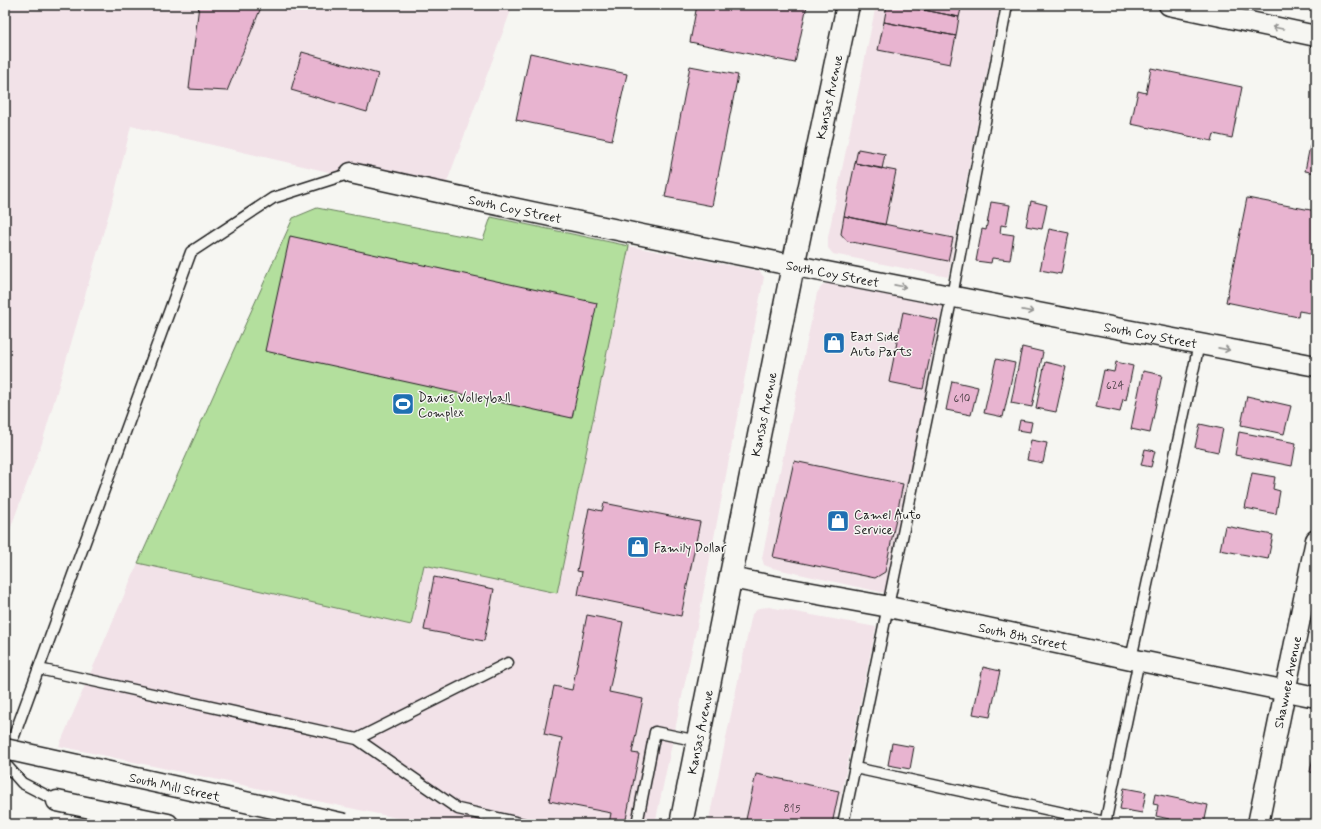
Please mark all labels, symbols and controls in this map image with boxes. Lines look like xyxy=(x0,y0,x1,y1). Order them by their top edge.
one-way arrow xyxy=(1272,24,1285,32)
street label: Kansas Avenue xyxy=(813,53,847,141)
street label: South Coy Street xyxy=(467,192,563,228)
street label: South Coy Street xyxy=(784,257,880,292)
one-way arrow xyxy=(893,283,906,291)
one-way arrow xyxy=(1021,307,1034,315)
street label: South Coy Street xyxy=(1102,319,1199,353)
place label: East Side Auto Parts xyxy=(850,329,912,361)
shop icon: East Side Auto Parts xyxy=(821,330,847,356)
one-way arrow xyxy=(1217,345,1230,353)
street label: Kansas Avenue xyxy=(748,371,782,458)
house number: 624 xyxy=(1106,379,1124,393)
place label: Davies Volleyball Complex xyxy=(418,390,511,422)
sports icon: Davies Volleyball Complex xyxy=(390,391,416,417)
house number: 610 xyxy=(954,392,970,406)
place label: Camel Auto Service xyxy=(854,507,921,539)
shop icon: Camel Auto Service xyxy=(825,508,851,534)
shop icon: Family Dollar xyxy=(625,534,651,560)
place label: Family Dollar xyxy=(654,540,727,557)
street label: South 8th Street xyxy=(977,619,1070,655)
street label: Shawnee Avenue xyxy=(1271,635,1306,730)
street label: Kansas Avenue xyxy=(684,688,718,776)
street label: South Mill Street xyxy=(127,770,222,806)
house number: 815 xyxy=(783,802,801,816)

